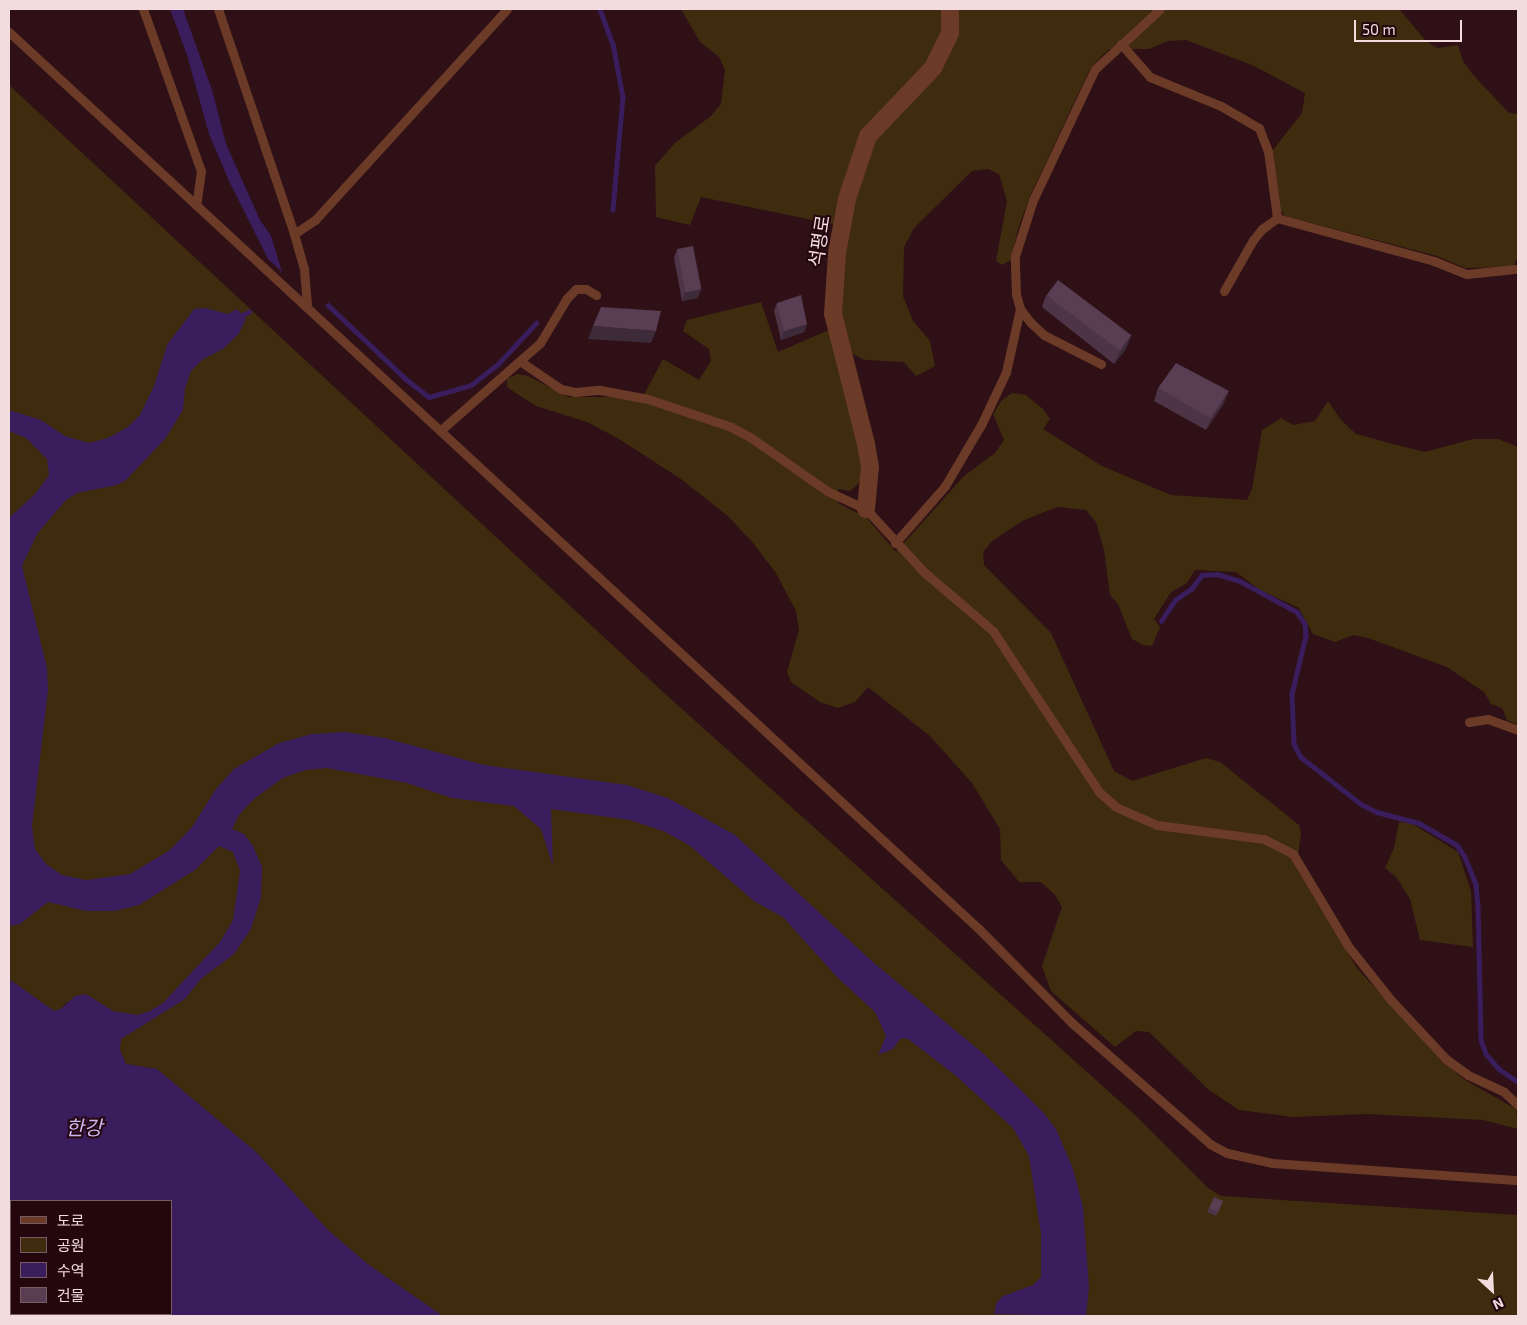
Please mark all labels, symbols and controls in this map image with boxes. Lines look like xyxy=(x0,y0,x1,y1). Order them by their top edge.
scale bar xyxy=(1357,10,1464,42)
text: 50 m xyxy=(1362,20,1396,38)
street label: 석평로 xyxy=(804,213,834,269)
water label: 한강 xyxy=(66,1115,102,1139)
legend xyxy=(10,1200,172,1315)
text: 도로 xyxy=(57,1211,85,1229)
text: 공원 xyxy=(57,1236,85,1254)
text: 수역 xyxy=(57,1261,85,1279)
north arrow xyxy=(1467,1265,1517,1315)
text: 건물 xyxy=(57,1286,85,1304)
text: N xyxy=(1490,1294,1507,1314)

